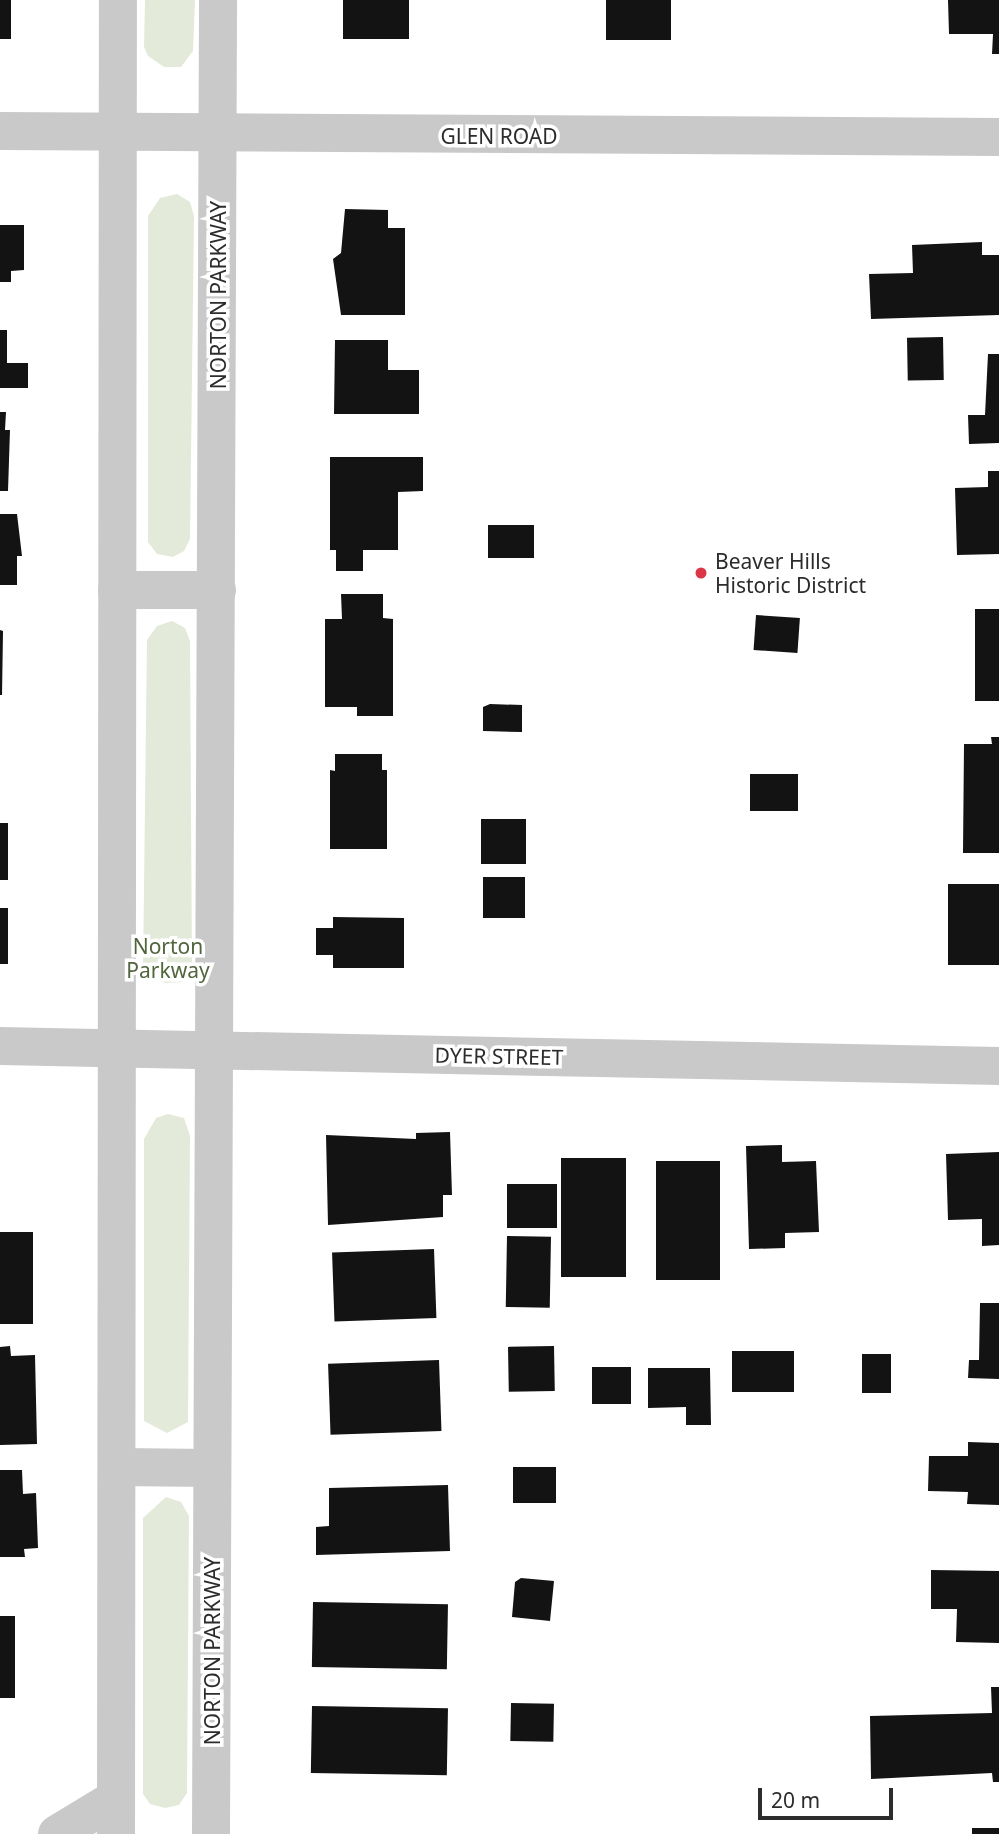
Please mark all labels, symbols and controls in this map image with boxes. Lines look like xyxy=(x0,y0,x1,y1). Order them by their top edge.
street label: GLEN ROAD xyxy=(440,123,558,149)
street label: NORTON PARKWAY xyxy=(205,201,231,389)
place label: Beaver Hills Historic District xyxy=(715,548,866,598)
marker: Beaver Hills Historic District xyxy=(693,565,709,581)
park label: Norton Parkway xyxy=(126,933,210,983)
street label: DYER STREET xyxy=(435,1042,563,1070)
street label: NORTON PARKWAY xyxy=(199,1557,225,1745)
scale bar xyxy=(761,1774,896,1818)
text: 20 m xyxy=(771,1786,820,1814)

